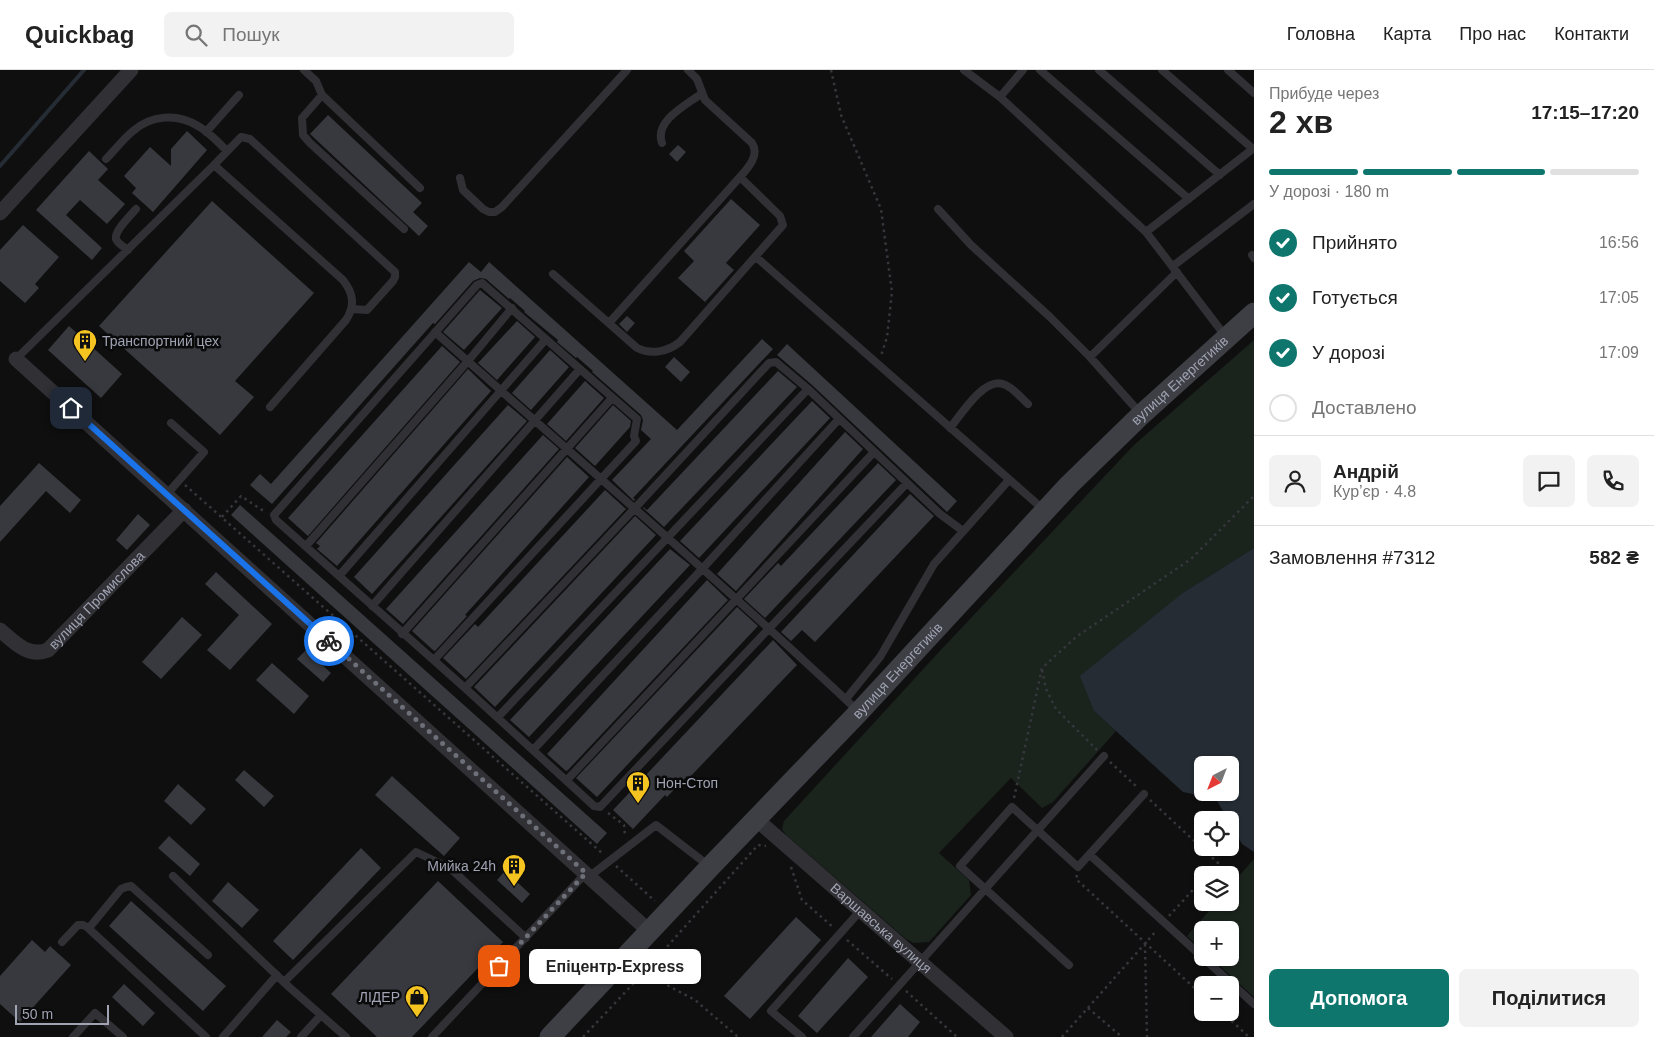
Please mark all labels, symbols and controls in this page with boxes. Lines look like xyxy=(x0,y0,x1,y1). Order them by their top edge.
search box xyxy=(164,12,514,57)
text: Quickbag xyxy=(25,21,134,48)
icon: search xyxy=(182,21,210,49)
text: Пошук xyxy=(222,24,280,45)
text: Головна xyxy=(1287,24,1355,44)
text: Карта xyxy=(1383,24,1431,44)
text: Про нас xyxy=(1459,24,1526,44)
text: Контакти xyxy=(1554,24,1629,44)
text: Прибуде через xyxy=(1269,85,1379,102)
text: 17:15–17:20 xyxy=(1531,102,1639,123)
text: 2 хв xyxy=(1269,104,1333,140)
text: У дорозі · 180 m xyxy=(1269,183,1389,200)
icon: check xyxy=(1269,229,1297,257)
text: Прийнято xyxy=(1312,232,1397,253)
text: 16:56 xyxy=(1599,234,1639,251)
icon: check xyxy=(1269,284,1297,312)
text: Готується xyxy=(1312,287,1398,308)
text: 17:05 xyxy=(1599,289,1639,306)
building icon: Транспортний цех xyxy=(72,328,98,362)
street label: вулиця Енергетиків xyxy=(1128,332,1231,428)
place label: Транспортний цех xyxy=(102,333,219,349)
icon: check xyxy=(1269,339,1297,367)
text: У дорозі xyxy=(1312,342,1385,363)
text: 17:09 xyxy=(1599,344,1639,361)
pin xyxy=(50,387,92,429)
icon: home xyxy=(57,394,85,422)
text: Доставлено xyxy=(1312,397,1417,418)
button: person xyxy=(1269,455,1321,507)
button: chat xyxy=(1523,455,1575,507)
button: phone xyxy=(1587,455,1639,507)
text: Андрій xyxy=(1333,461,1399,482)
text: Кур’єр · 4.8 xyxy=(1333,483,1416,500)
street label: вулиця Промислова xyxy=(45,547,148,652)
text: Замовлення #7312 xyxy=(1269,547,1435,568)
text: 582 ₴ xyxy=(1589,547,1639,568)
courier xyxy=(304,616,354,666)
street label: вулиця Енергетиків xyxy=(849,619,946,722)
icon: bike xyxy=(315,627,343,655)
north arrow xyxy=(1194,756,1239,801)
map controls xyxy=(1194,756,1239,1021)
building icon: Нон-Стоп xyxy=(625,770,651,804)
place label: Нон-Стоп xyxy=(656,775,718,791)
button: locate xyxy=(1194,811,1239,856)
building icon: Мийка 24һ xyxy=(501,853,527,887)
place label: Мийка 24һ xyxy=(427,858,496,874)
button: layers xyxy=(1194,866,1239,911)
street label: Варшавська вулиця xyxy=(827,880,935,977)
button: + xyxy=(1194,921,1239,966)
pin xyxy=(478,945,520,987)
callout: Епіцентр-Express xyxy=(529,948,702,984)
icon: bag xyxy=(485,952,513,980)
text: Епіцентр-Express xyxy=(546,958,684,975)
button: Допомога xyxy=(1269,969,1449,1027)
button: Поділитися xyxy=(1459,969,1639,1027)
button: − xyxy=(1194,976,1239,1021)
shop icon: ЛІДЕР xyxy=(404,984,430,1018)
place label: ЛІДЕР xyxy=(359,989,400,1005)
scale bar xyxy=(15,1002,109,1025)
text: 50 m xyxy=(22,1006,53,1022)

